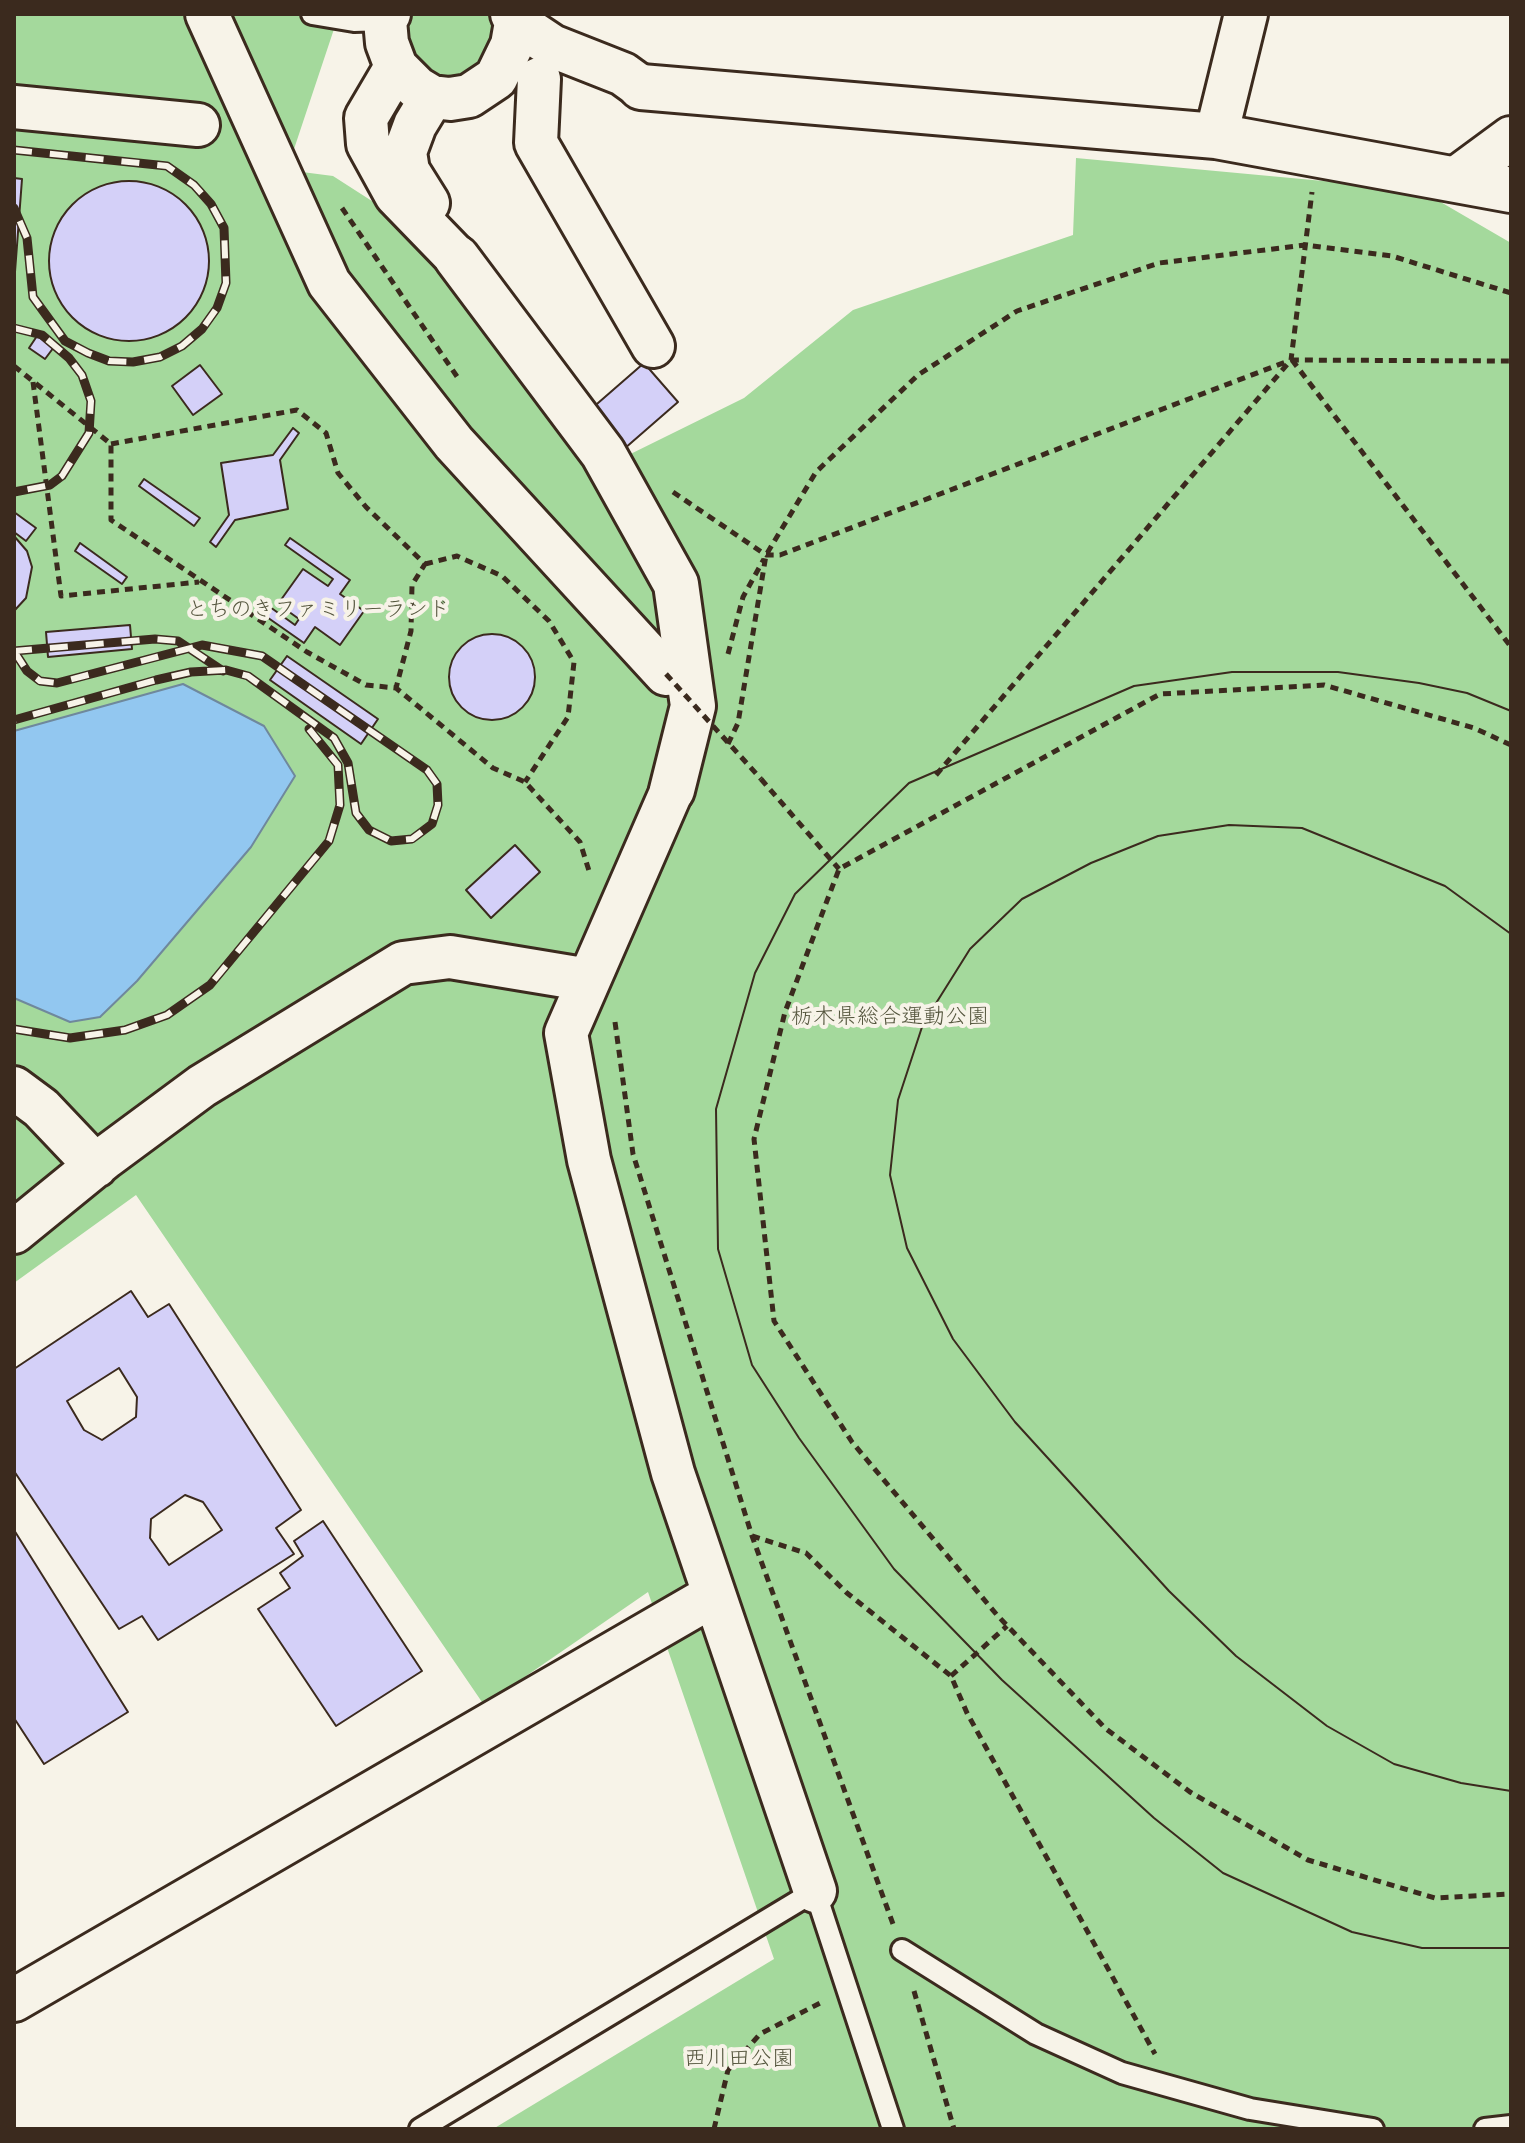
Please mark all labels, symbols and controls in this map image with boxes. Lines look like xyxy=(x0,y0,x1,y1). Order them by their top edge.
park label: とちのきファミリーランド xyxy=(186,599,450,625)
park label: 栃木県総合運動公園 xyxy=(791,1006,989,1032)
park label: 西川田公園 xyxy=(684,2048,794,2074)

